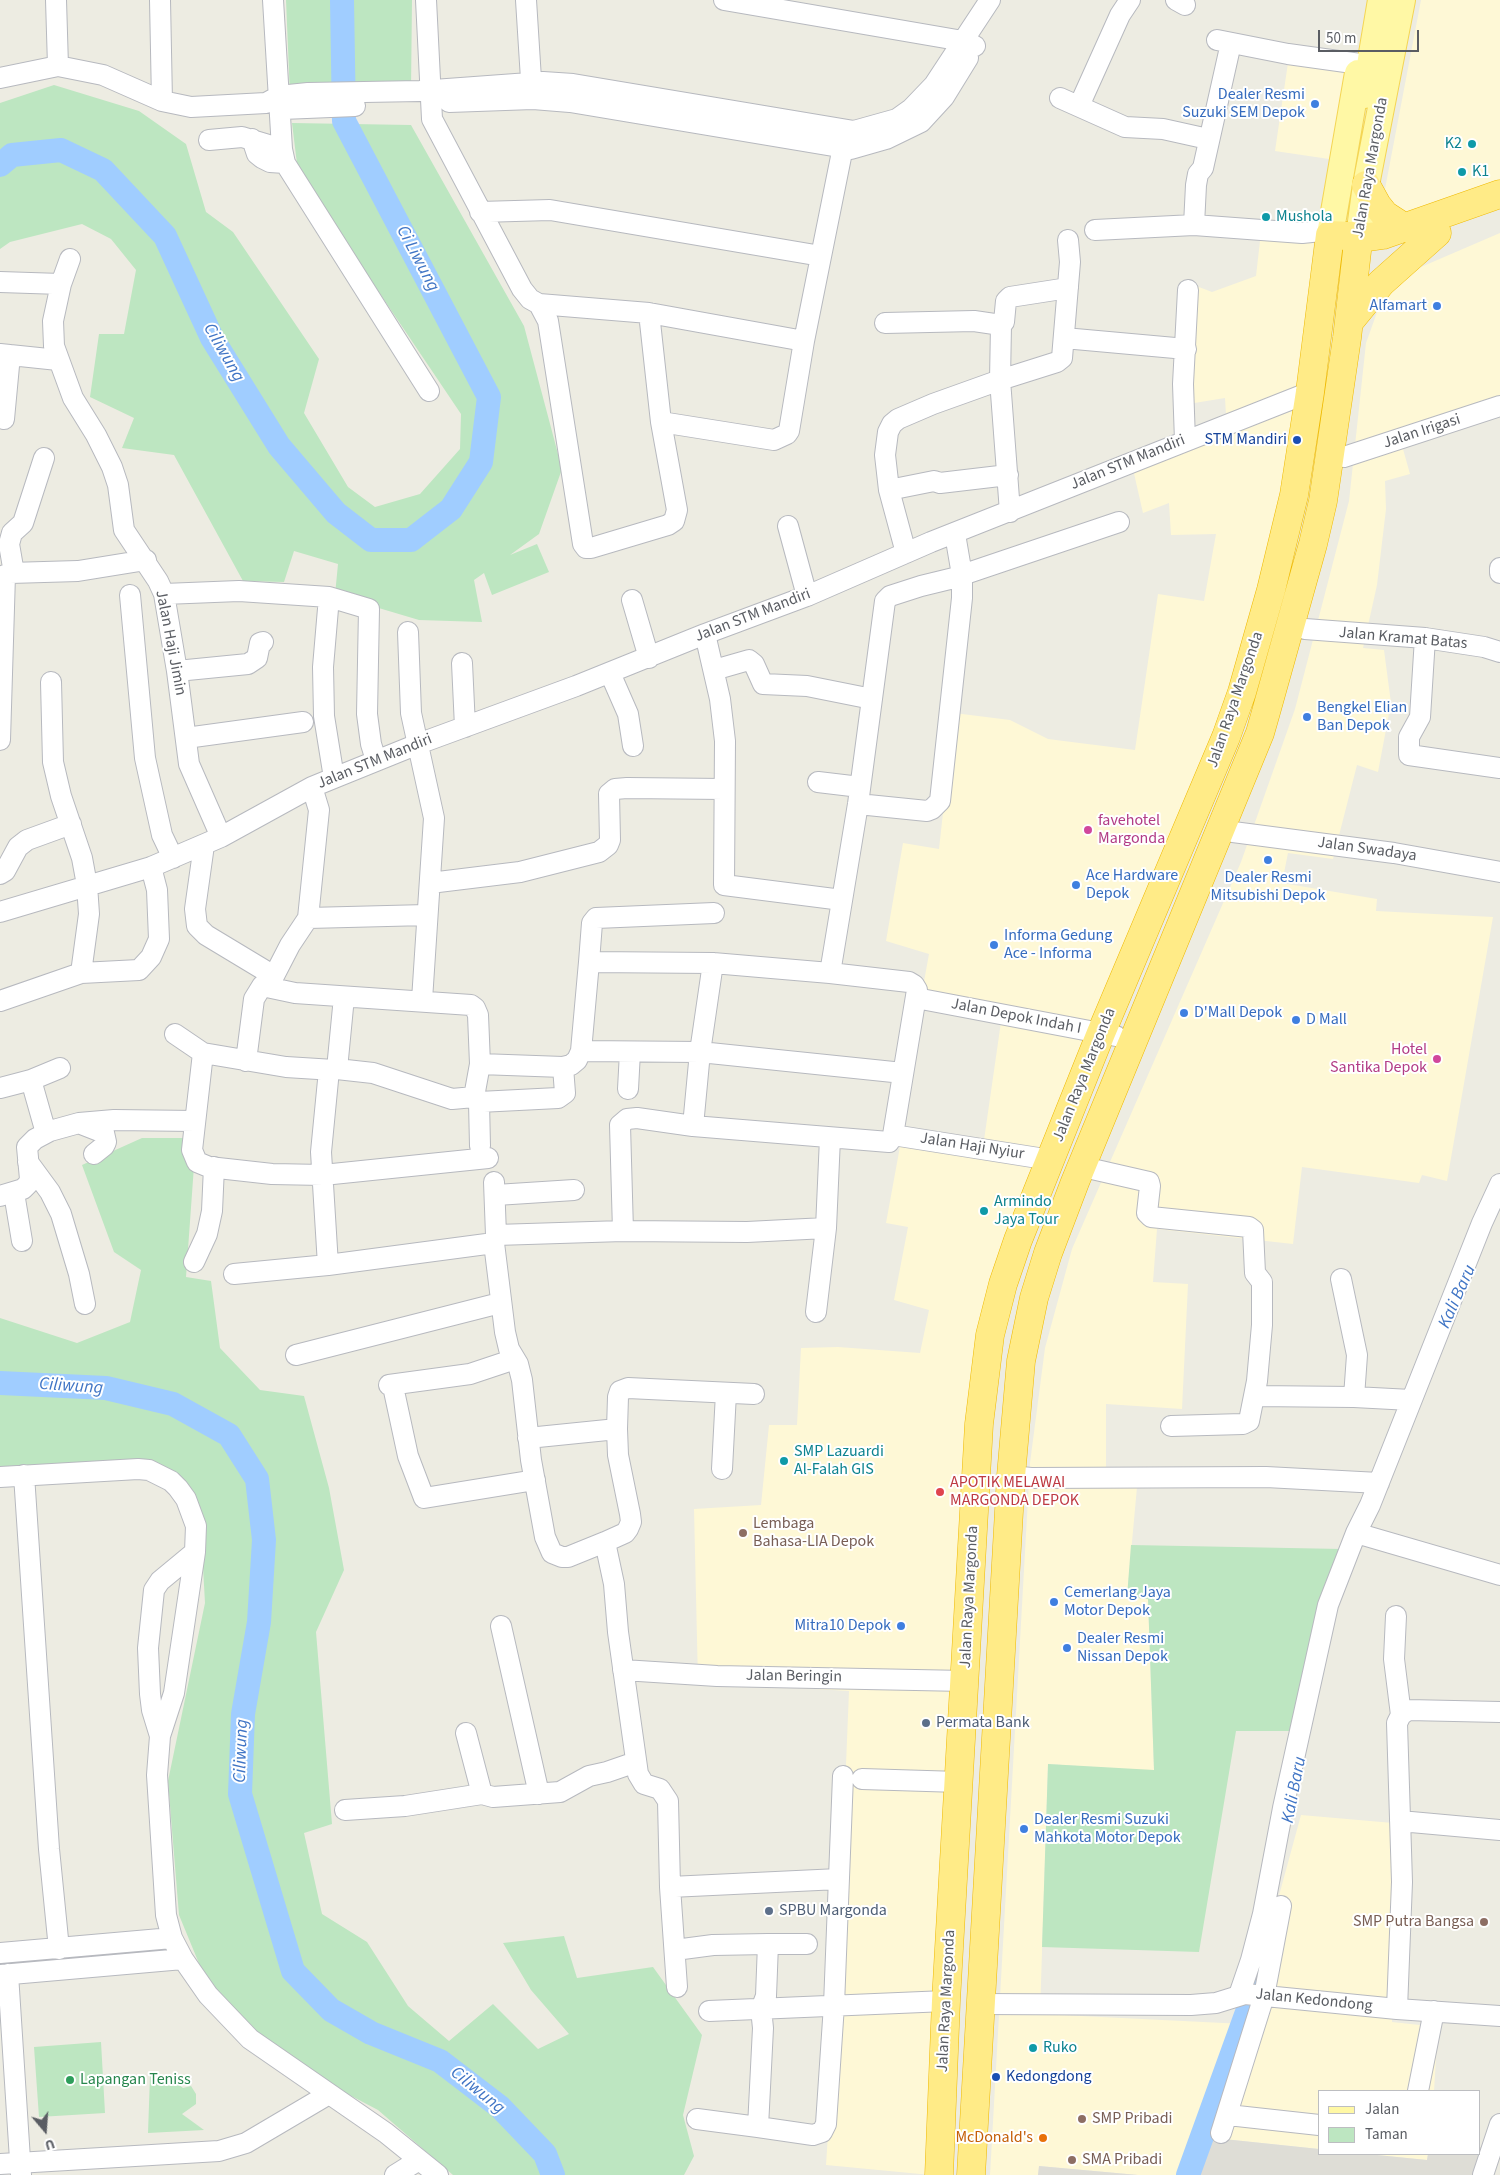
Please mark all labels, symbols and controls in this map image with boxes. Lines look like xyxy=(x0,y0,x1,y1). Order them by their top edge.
scale bar xyxy=(1320,20,1421,52)
text: 50 m xyxy=(1326,28,1356,49)
place label: Dealer Resmi Suzuki SEM Depok xyxy=(1182,85,1305,123)
street label: Jalan Raya Margonda xyxy=(1349,96,1393,240)
marker: Dealer Resmi Suzuki SEM Depok xyxy=(1309,98,1321,110)
place label: K2 xyxy=(1445,134,1462,154)
marker: K2 xyxy=(1466,138,1478,150)
place label: K1 xyxy=(1472,162,1489,182)
marker: K1 xyxy=(1456,166,1468,178)
place label: Mushola xyxy=(1276,207,1333,227)
marker: Mushola xyxy=(1260,211,1272,223)
water label: Ci Liwung xyxy=(391,222,443,296)
place label: Alfamart xyxy=(1370,296,1427,316)
marker: Alfamart xyxy=(1431,300,1443,312)
water label: Ciliwung xyxy=(198,320,248,386)
street label: Jalan Irigasi xyxy=(1381,411,1463,453)
place label: STM Mandiri xyxy=(1205,430,1287,450)
street label: Jalan STM Mandiri xyxy=(1068,431,1188,495)
marker: STM Mandiri xyxy=(1291,434,1303,446)
street label: Jalan STM Mandiri xyxy=(693,585,813,647)
street label: Jalan Haji Jimin xyxy=(150,589,190,697)
street label: Jalan Kramat Batas xyxy=(1338,624,1468,654)
street label: Jalan Raya Margonda xyxy=(1204,629,1268,771)
place label: Bengkel Elian Ban Depok xyxy=(1317,698,1407,736)
marker: Bengkel Elian Ban Depok xyxy=(1301,711,1313,723)
street label: Jalan STM Mandiri xyxy=(315,730,435,794)
place label: favehotel Margonda xyxy=(1098,811,1165,849)
marker: favehotel Margonda xyxy=(1082,824,1094,836)
street label: Jalan Swadaya xyxy=(1316,834,1418,866)
marker: Dealer Resmi Mitsubishi Depok xyxy=(1262,854,1274,866)
place label: Ace Hardware Depok xyxy=(1086,866,1178,904)
place label: Dealer Resmi Mitsubishi Depok xyxy=(1211,868,1325,906)
marker: Ace Hardware Depok xyxy=(1070,879,1082,891)
place label: Informa Gedung Ace - Informa xyxy=(1004,926,1112,964)
marker: Informa Gedung Ace - Informa xyxy=(988,939,1000,951)
street label: Jalan Depok Indah I xyxy=(949,995,1083,1039)
place label: D'Mall Depok xyxy=(1194,1003,1282,1023)
street label: Jalan Raya Margonda xyxy=(1049,1005,1121,1145)
marker: D'Mall Depok xyxy=(1178,1007,1190,1019)
place label: D Mall xyxy=(1306,1010,1347,1030)
marker: D Mall xyxy=(1290,1014,1302,1026)
place label: Hotel Santika Depok xyxy=(1330,1040,1427,1078)
marker: Hotel Santika Depok xyxy=(1431,1053,1443,1065)
street label: Jalan Haji Nyiur xyxy=(918,1129,1026,1165)
place label: Armindo Jaya Tour xyxy=(994,1192,1059,1230)
marker: Armindo Jaya Tour xyxy=(978,1205,990,1217)
water label: Kali Baru xyxy=(1434,1262,1482,1332)
water label: Ciliwung xyxy=(38,1374,104,1400)
place label: SMP Lazuardi Al-Falah GIS xyxy=(794,1442,884,1480)
marker: SMP Lazuardi Al-Falah GIS xyxy=(778,1455,790,1467)
place label: APOTIK MELAWAI MARGONDA DEPOK xyxy=(950,1473,1079,1511)
marker: APOTIK MELAWAI MARGONDA DEPOK xyxy=(934,1486,946,1498)
place label: Lembaga Bahasa-LIA Depok xyxy=(753,1514,874,1552)
street label: Jalan Raya Margonda xyxy=(957,1525,983,1669)
marker: Lembaga Bahasa-LIA Depok xyxy=(737,1527,749,1539)
place label: Cemerlang Jaya Motor Depok xyxy=(1064,1583,1171,1621)
marker: Cemerlang Jaya Motor Depok xyxy=(1048,1596,1060,1608)
place label: Mitra10 Depok xyxy=(794,1616,891,1636)
marker: Mitra10 Depok xyxy=(895,1620,907,1632)
place label: Dealer Resmi Nissan Depok xyxy=(1077,1629,1168,1667)
marker: Dealer Resmi Nissan Depok xyxy=(1061,1642,1073,1654)
street label: Jalan Beringin xyxy=(746,1667,842,1687)
place label: Permata Bank xyxy=(936,1713,1030,1733)
marker: Permata Bank xyxy=(920,1717,932,1729)
water label: Ciliwung xyxy=(230,1719,254,1783)
water label: Kali Baru xyxy=(1278,1755,1312,1825)
place label: Dealer Resmi Suzuki Mahkota Motor Depok xyxy=(1034,1810,1181,1848)
marker: Dealer Resmi Suzuki Mahkota Motor Depok xyxy=(1018,1823,1030,1835)
place label: SPBU Margonda xyxy=(779,1901,887,1921)
marker: SPBU Margonda xyxy=(763,1905,775,1917)
place label: SMP Putra Bangsa xyxy=(1353,1912,1474,1932)
marker: SMP Putra Bangsa xyxy=(1478,1916,1490,1928)
street label: Jalan Raya Margonda xyxy=(934,1929,960,2073)
street label: Jalan Kedondong xyxy=(1255,1985,1373,2017)
place label: Ruko xyxy=(1043,2038,1077,2058)
marker: Ruko xyxy=(1027,2042,1039,2054)
water label: Ciliwung xyxy=(445,2062,509,2120)
place label: Kedongdong xyxy=(1006,2067,1092,2087)
place label: Lapangan Teniss xyxy=(80,2070,191,2090)
marker: Kedongdong xyxy=(990,2071,1002,2083)
marker: Lapangan Teniss xyxy=(64,2074,76,2086)
legend xyxy=(1318,2090,1480,2155)
text: Jalan xyxy=(1365,2099,1399,2120)
north arrow xyxy=(20,2105,70,2155)
place label: SMP Pribadi xyxy=(1092,2109,1172,2129)
marker: SMP Pribadi xyxy=(1076,2113,1088,2125)
text: Taman xyxy=(1365,2124,1408,2145)
place label: McDonald's xyxy=(955,2128,1033,2148)
marker: McDonald's xyxy=(1037,2132,1049,2144)
text: U xyxy=(42,2133,57,2155)
place label: SMA Pribadi xyxy=(1082,2150,1162,2170)
marker: SMA Pribadi xyxy=(1066,2154,1078,2166)

